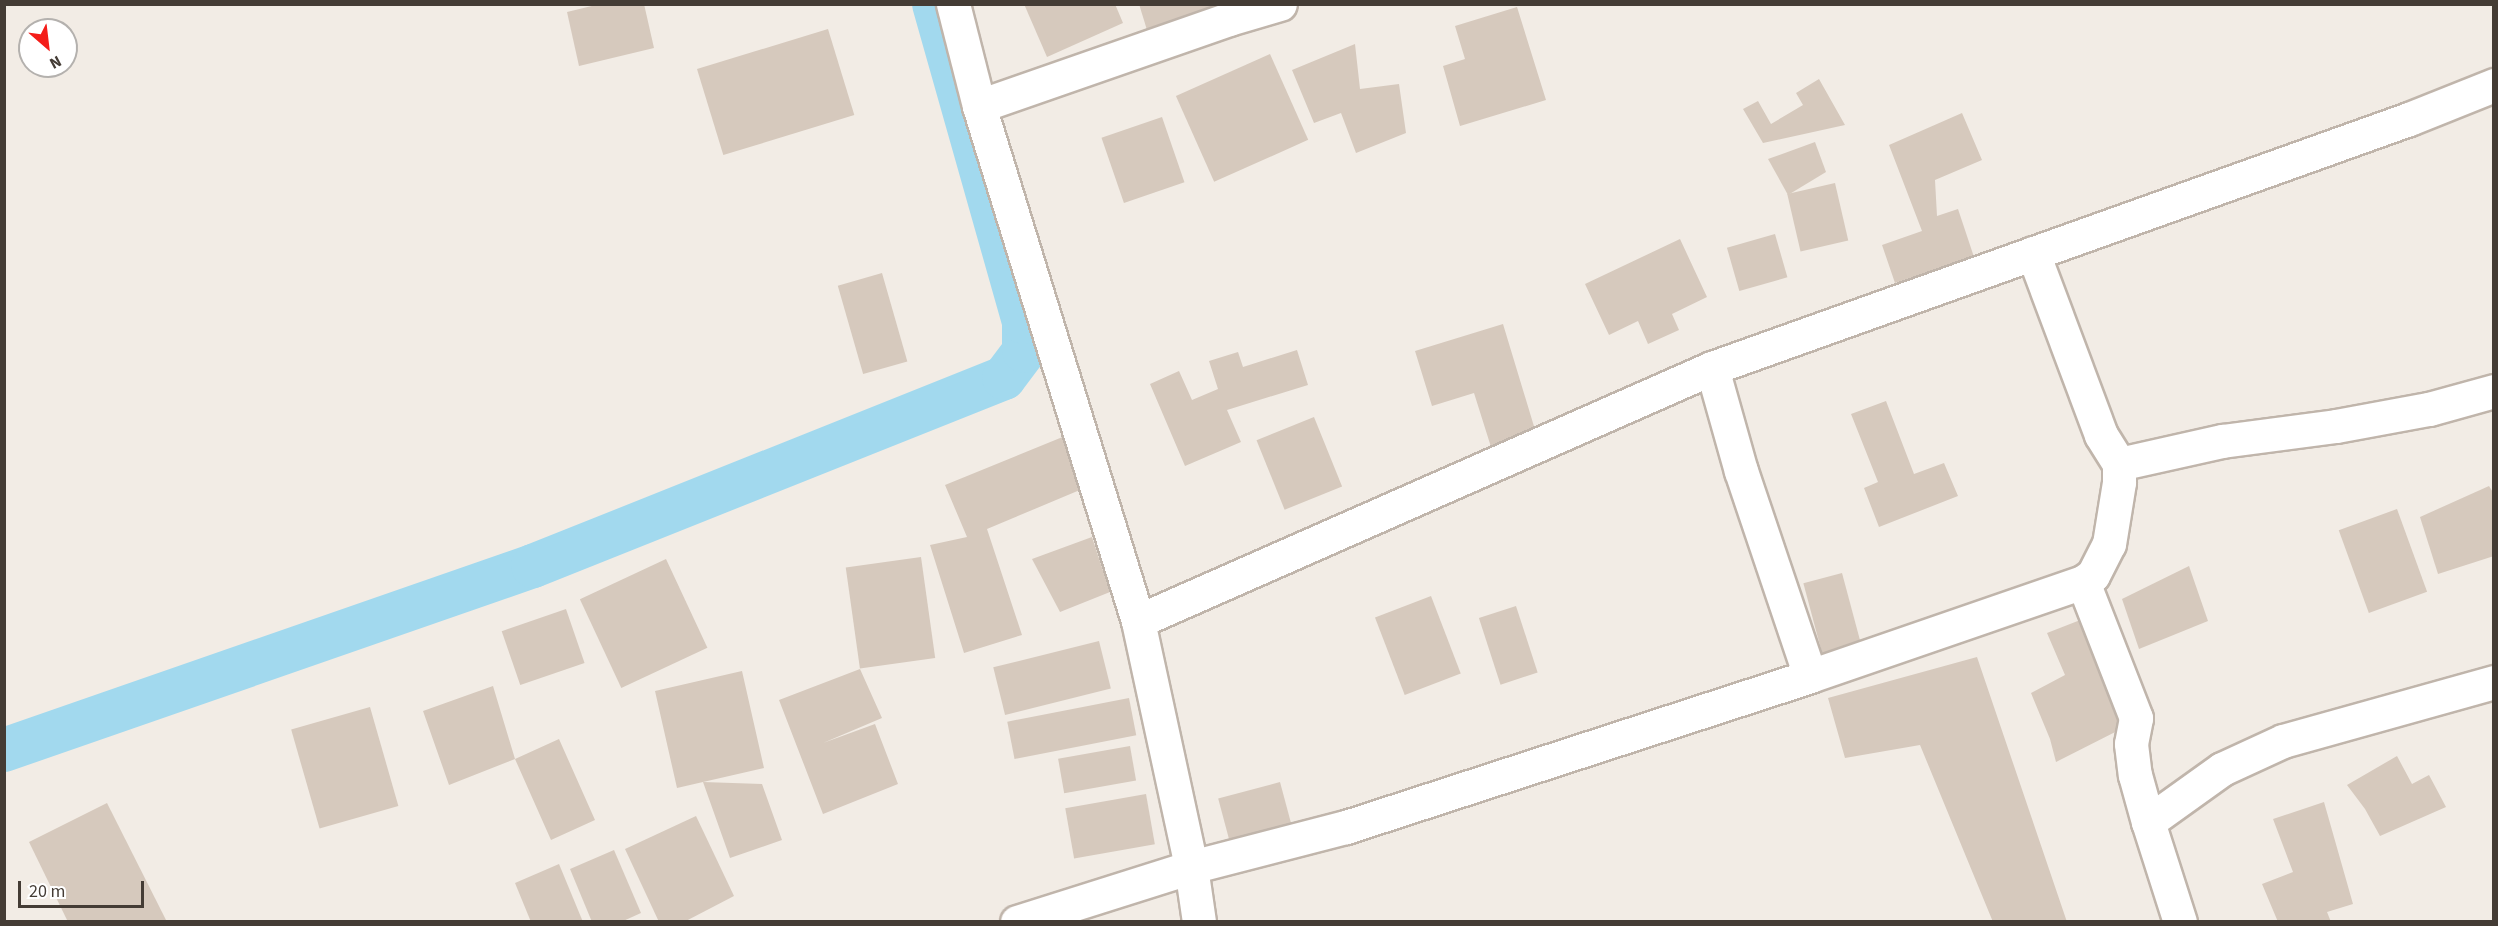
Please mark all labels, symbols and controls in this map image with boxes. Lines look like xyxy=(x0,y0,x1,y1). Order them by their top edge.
north arrow xyxy=(18,18,78,78)
text: N xyxy=(46,50,65,74)
scale bar xyxy=(21,869,147,907)
text: 20 m xyxy=(29,879,65,904)

